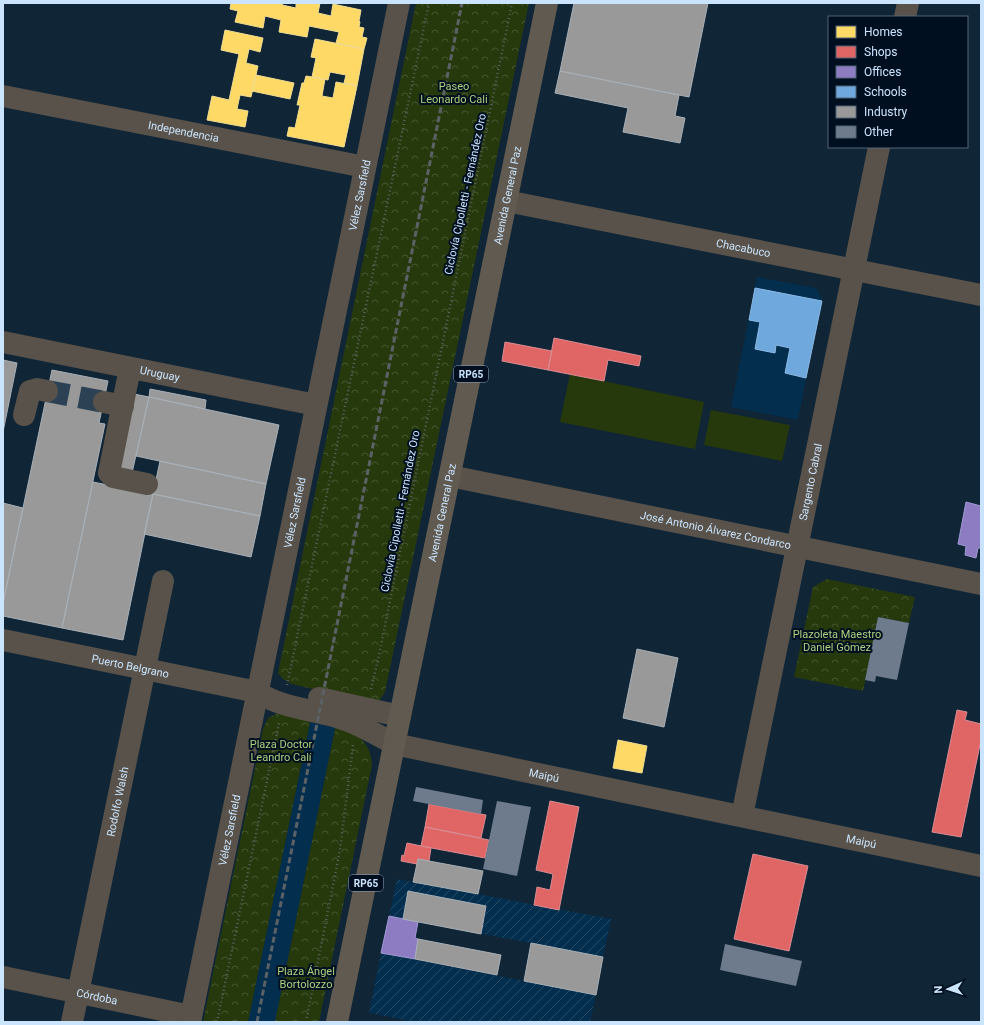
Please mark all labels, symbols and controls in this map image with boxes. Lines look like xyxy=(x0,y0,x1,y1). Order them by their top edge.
legend xyxy=(828,16,968,148)
text: Homes xyxy=(864,25,902,39)
text: Shops xyxy=(864,45,898,59)
text: Offices xyxy=(864,65,901,79)
park label: Paseo Leonardo Cali xyxy=(420,80,488,106)
text: Schools xyxy=(864,85,907,99)
text: Industry xyxy=(864,105,908,119)
street label: Ciclovía Cipolletti - Fernández Oro xyxy=(442,112,489,276)
street label: Independencia xyxy=(147,119,220,145)
text: Other xyxy=(864,125,893,139)
street label: Avenida General Paz xyxy=(491,145,524,246)
street label: Vélez Sarsfield xyxy=(346,159,374,232)
street label: Chacabuco xyxy=(715,237,772,260)
street label: Uruguay xyxy=(139,364,182,385)
road number: RP65 xyxy=(454,366,488,382)
street label: Ciclovía Cipolletti - Fernández Oro xyxy=(378,429,423,593)
street label: Sargento Cabral xyxy=(797,442,825,522)
street label: Avenida General Paz xyxy=(426,462,459,563)
street label: Vélez Sarsfield xyxy=(281,476,309,549)
street label: José Antonio Álvarez Condarco xyxy=(639,509,792,552)
park label: Plazoleta Maestro Daniel Gómez xyxy=(793,628,881,654)
street label: Puerto Belgrano xyxy=(90,652,170,681)
park label: Plaza Doctor Leandro Calí xyxy=(250,738,313,764)
street label: Rodolfo Walsh xyxy=(104,766,132,838)
street label: Maipú xyxy=(528,766,560,785)
street label: Vélez Sarsfield xyxy=(216,793,243,867)
street label: Maipú xyxy=(845,832,878,851)
road number: RP65 xyxy=(349,875,383,891)
park label: Plaza Ángel Bortolozzo xyxy=(277,965,335,991)
north arrow xyxy=(928,969,968,1009)
text: N xyxy=(932,985,945,994)
street label: Córdoba xyxy=(75,986,119,1008)

